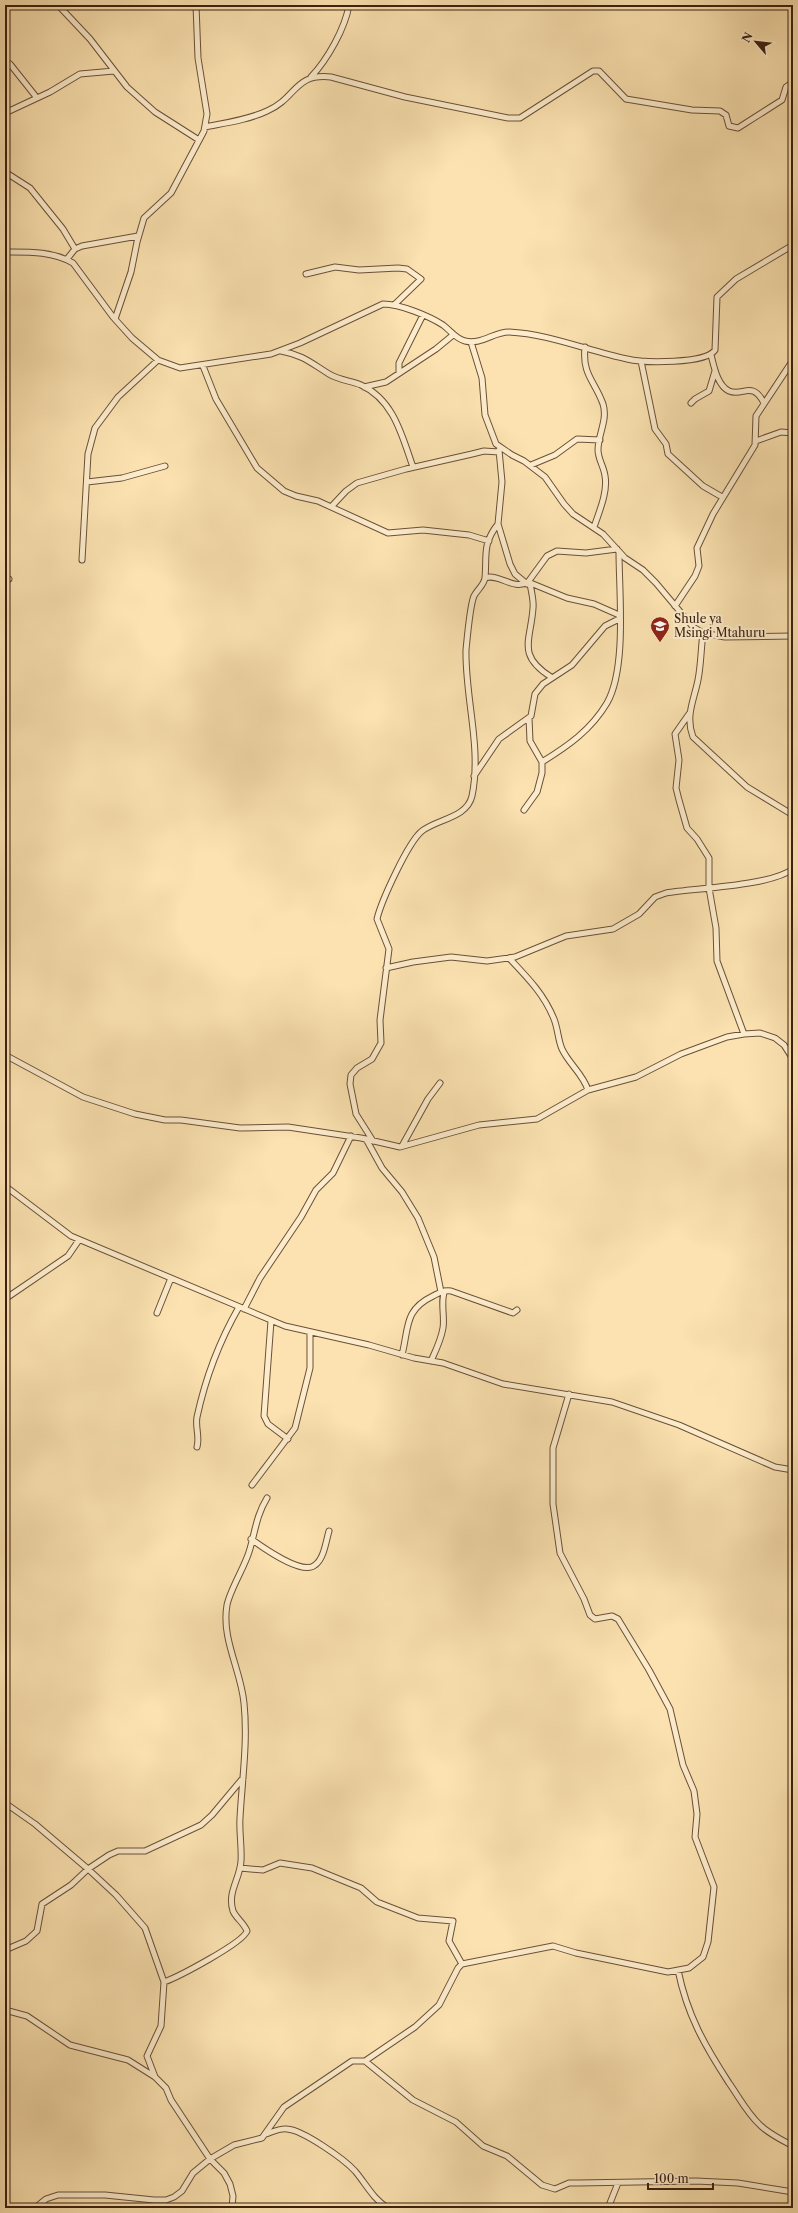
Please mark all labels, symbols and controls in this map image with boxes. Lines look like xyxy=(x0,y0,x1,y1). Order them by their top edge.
north arrow xyxy=(736,22,776,62)
text: N xyxy=(739,29,756,45)
place label: Shule ya Msingi Mtahuru xyxy=(674,611,766,640)
school or university icon: Shule ya Msingi Mtahuru xyxy=(649,615,671,643)
scale bar xyxy=(648,2165,713,2191)
text: 100 m xyxy=(654,2171,689,2186)

